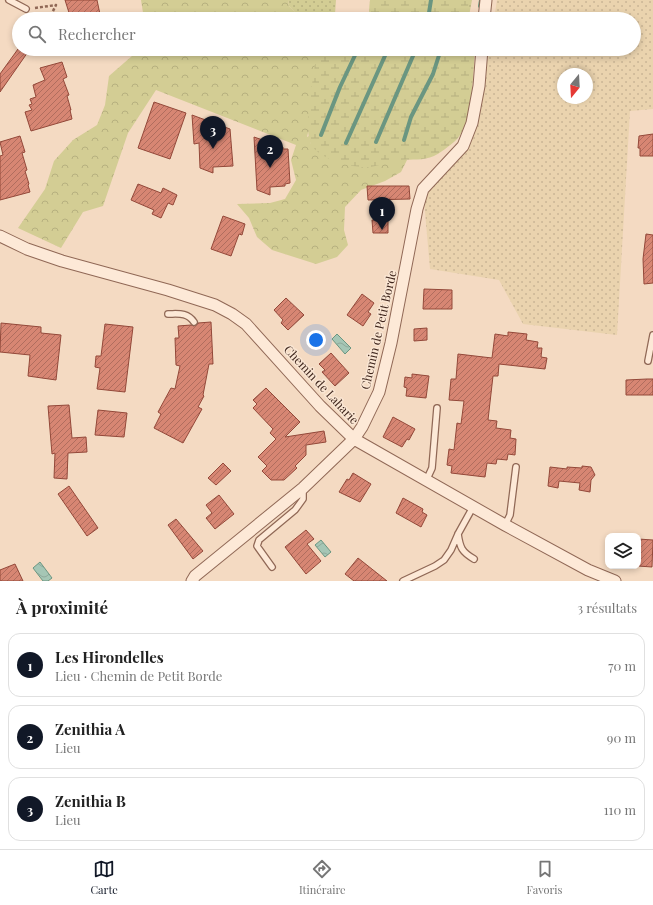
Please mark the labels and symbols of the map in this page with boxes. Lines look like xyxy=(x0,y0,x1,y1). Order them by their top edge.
north arrow xyxy=(557,68,593,104)
pin: 3 xyxy=(200,116,226,149)
pin: 2 xyxy=(257,135,283,168)
pin: 1 xyxy=(369,197,395,230)
street label: Chemin de Petit Borde xyxy=(357,269,400,391)
your location xyxy=(306,330,326,350)
street label: Chemin de Laharie xyxy=(281,341,363,427)

